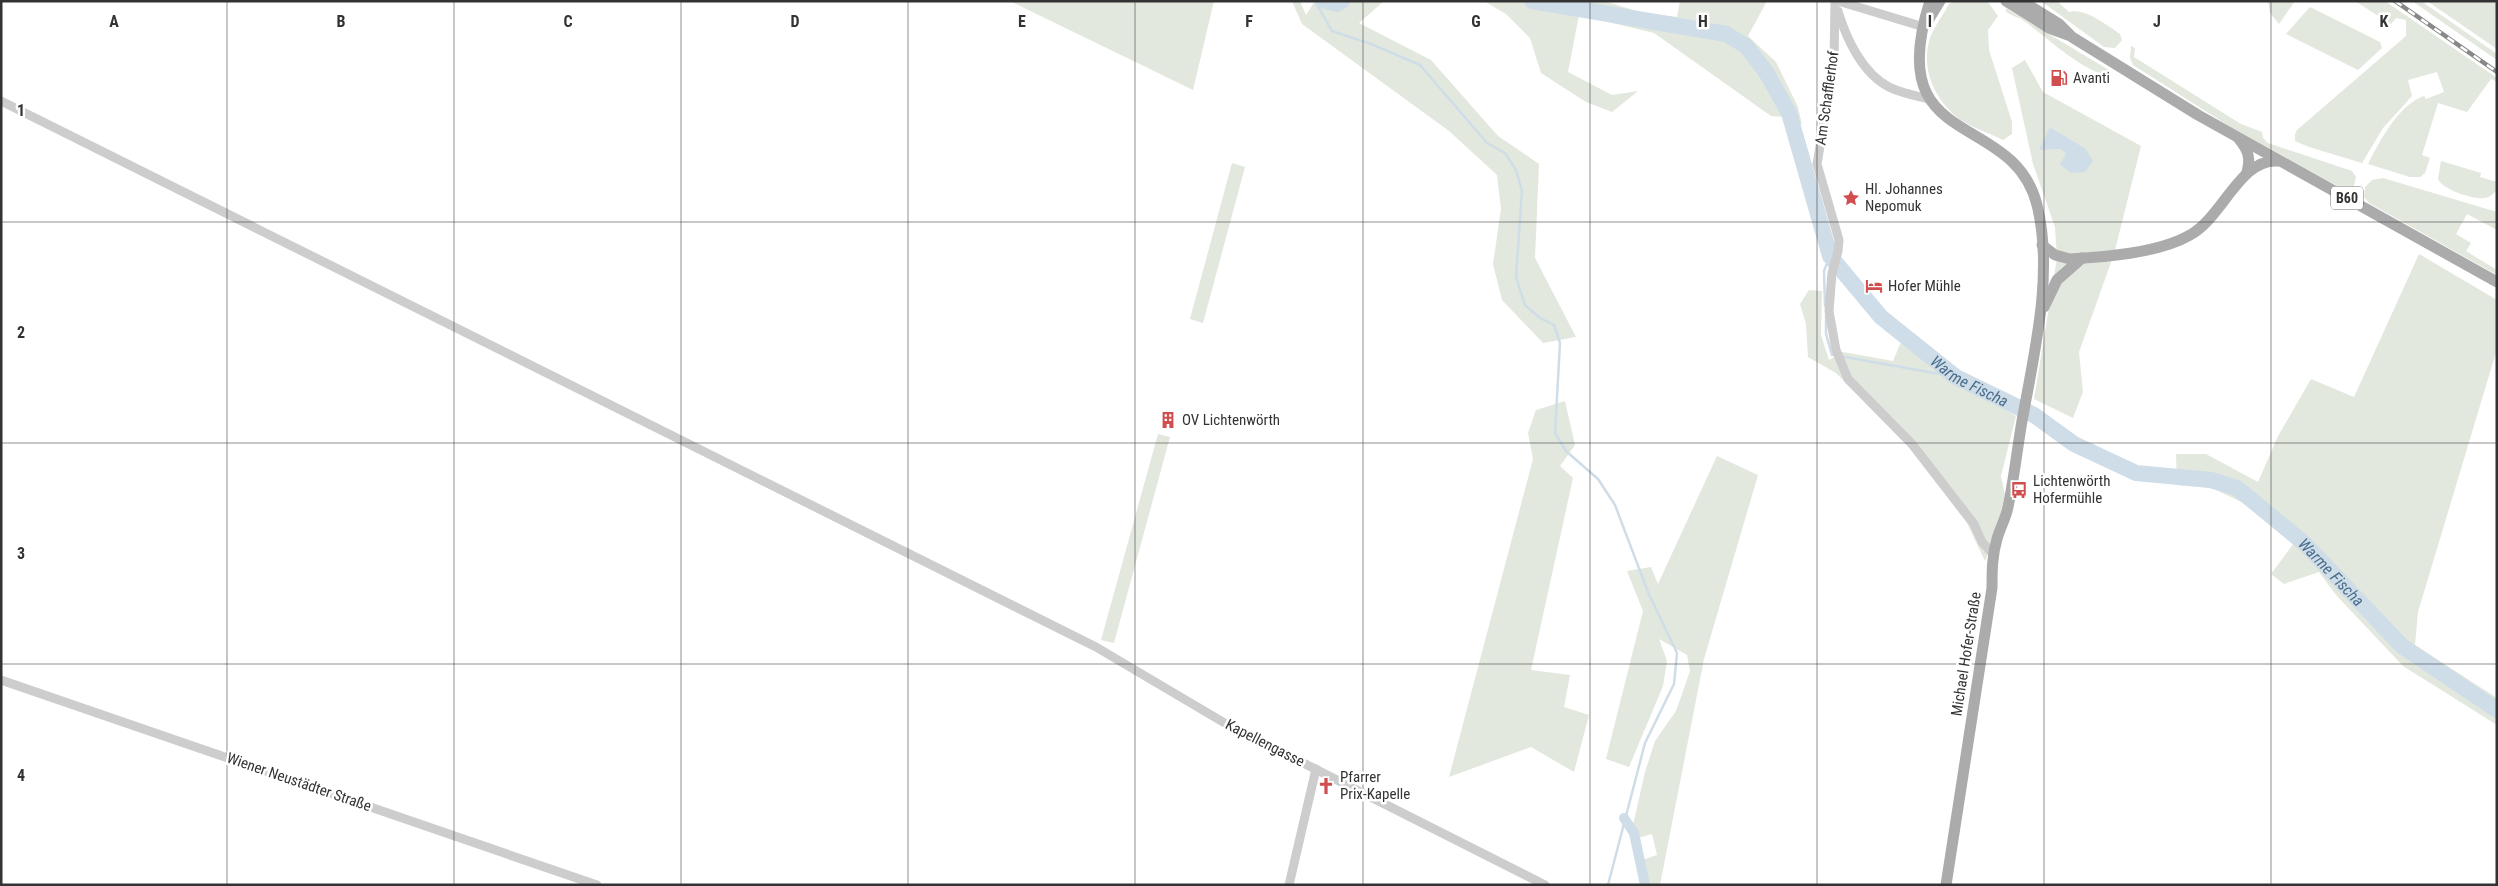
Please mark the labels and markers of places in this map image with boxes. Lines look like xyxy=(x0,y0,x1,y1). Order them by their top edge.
fuel station icon: Avanti xyxy=(2049,68,2069,88)
place label: Avanti xyxy=(2073,69,2110,87)
place label: Hl. Johannes Nepomuk xyxy=(1865,180,1943,215)
place icon: Hl. Johannes Nepomuk xyxy=(1841,188,1861,208)
hotel icon: Hofer Mühle xyxy=(1864,276,1884,296)
place label: Hofer Mühle xyxy=(1888,277,1961,295)
building icon: OV Lichtenwörth xyxy=(1158,410,1178,430)
place label: OV Lichtenwörth xyxy=(1182,411,1280,429)
place label: Lichtenwörth Hofermühle xyxy=(2033,472,2110,507)
bus stop icon: Lichtenwörth Hofermühle xyxy=(2009,480,2029,500)
place label: Pfarrer Prix-Kapelle xyxy=(1340,768,1410,803)
church icon: Pfarrer Prix-Kapelle xyxy=(1316,776,1336,796)

